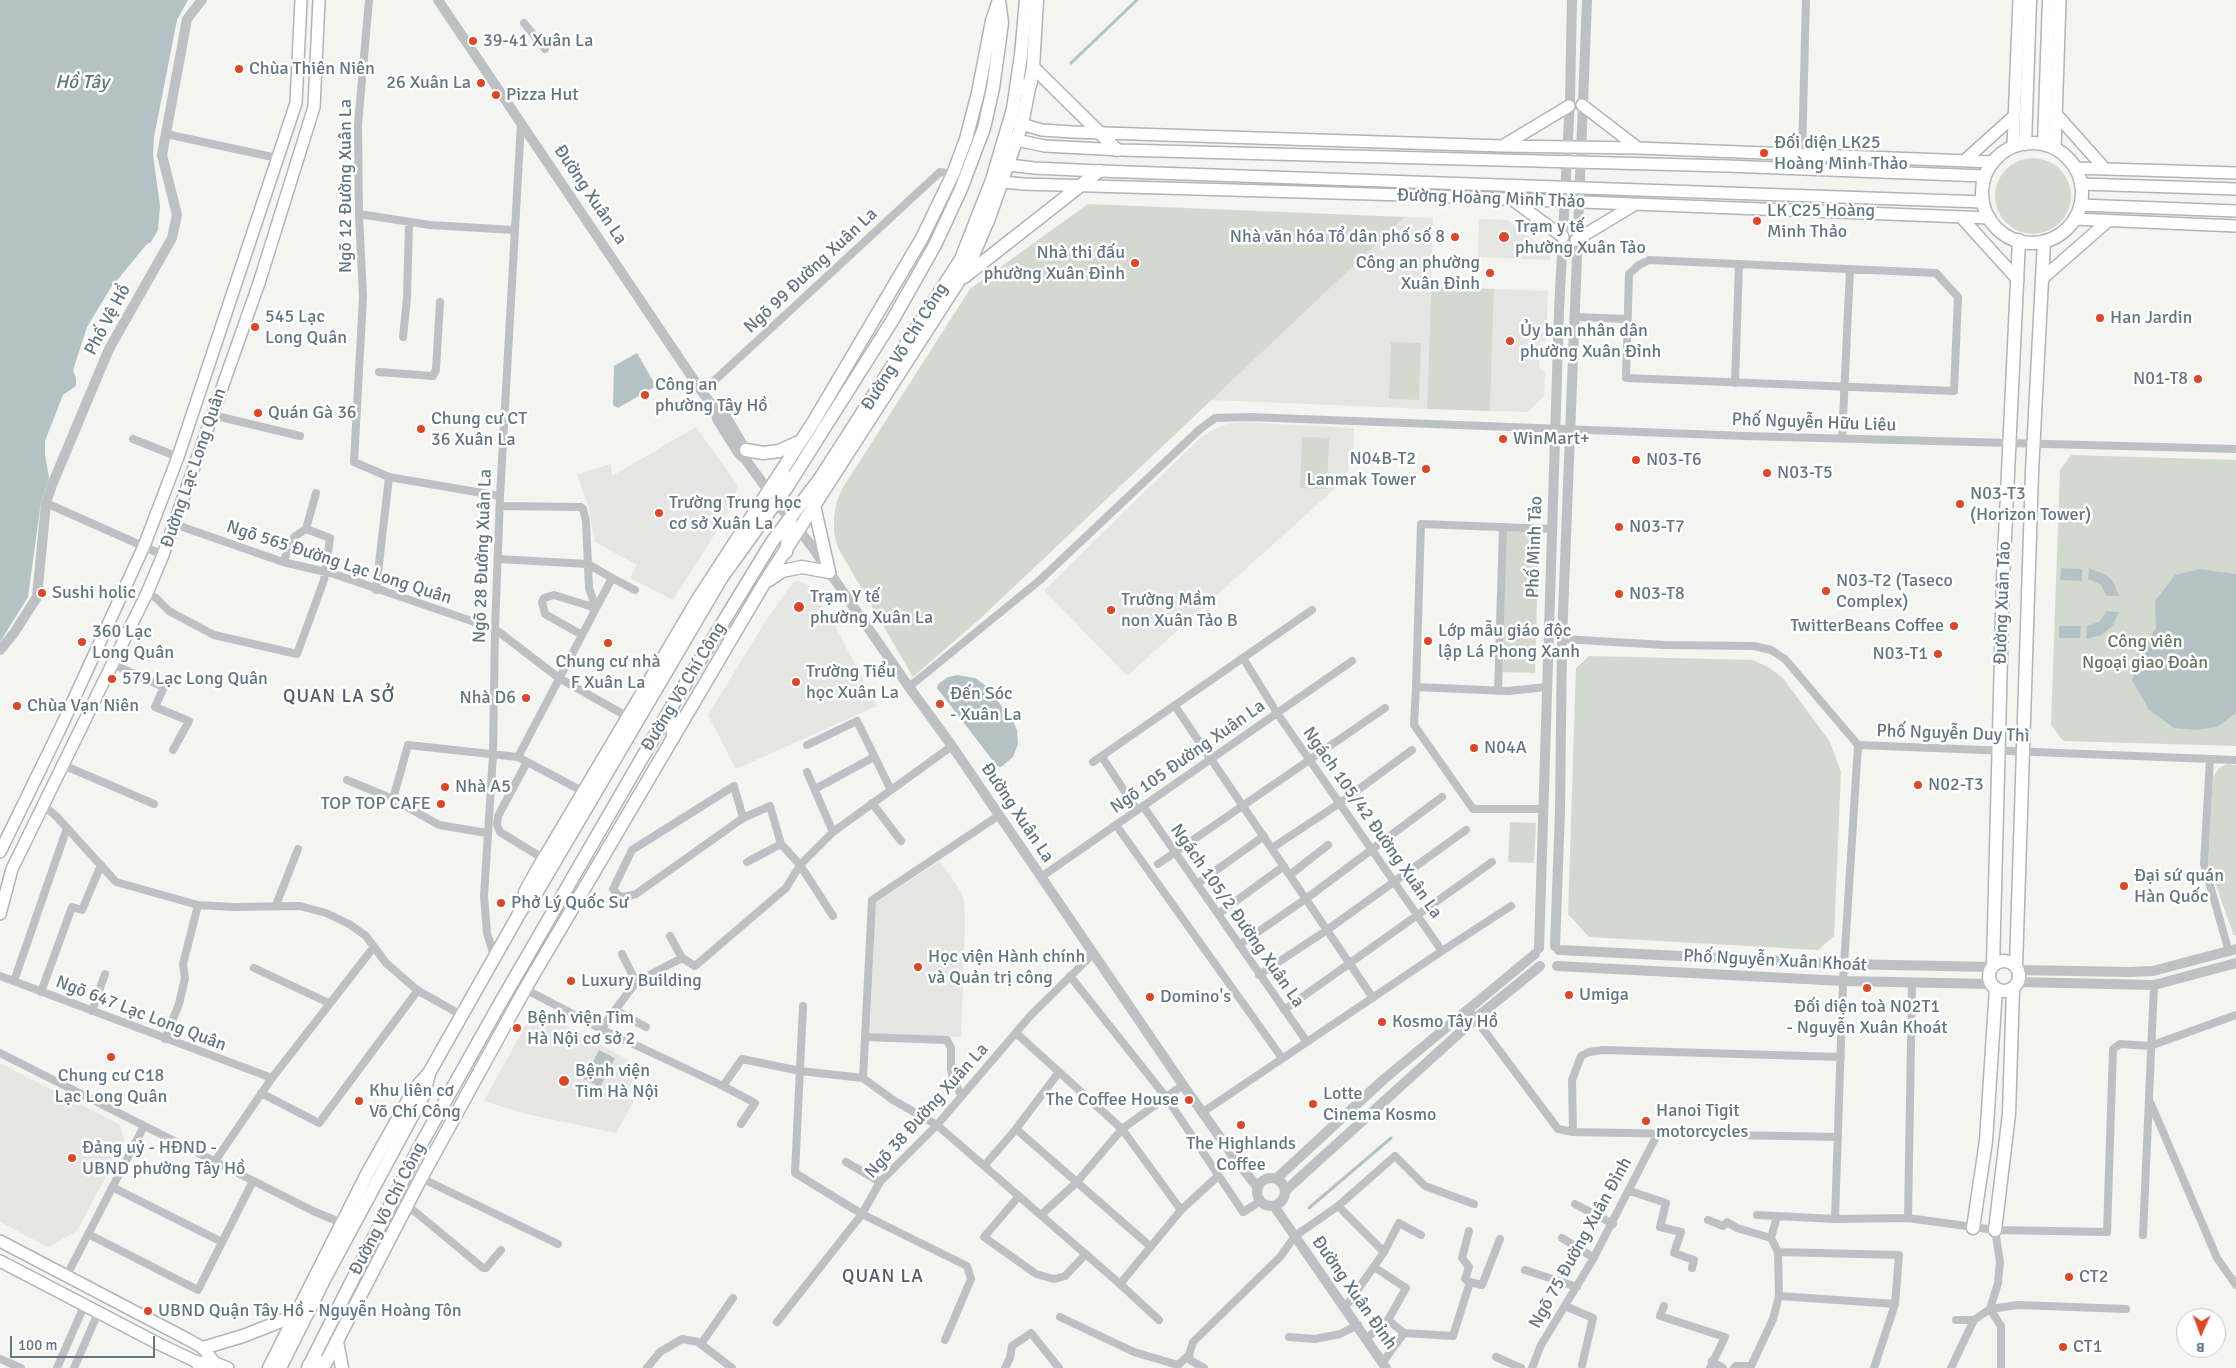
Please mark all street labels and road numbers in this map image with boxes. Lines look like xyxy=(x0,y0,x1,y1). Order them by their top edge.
street label: Ngõ 12 Đường Xuân La xyxy=(335,99,357,273)
street label: Đường Xuân La xyxy=(549,141,631,249)
street label: Đường Hoàng Minh Thảo xyxy=(1396,185,1586,213)
street label: Ngõ 99 Đường Xuân La xyxy=(740,204,882,338)
street label: Đường Võ Chí Công xyxy=(857,279,953,415)
street label: Phố Vệ Hồ xyxy=(80,281,136,359)
street label: Đường Lạc Long Quân xyxy=(157,385,231,551)
street label: Phố Nguyễn Hữu Liêu xyxy=(1731,409,1897,437)
street label: Ngõ 28 Đường Xuân La xyxy=(469,469,497,643)
street label: Phố Minh Tảo xyxy=(1522,496,1548,598)
street label: Ngõ 565 Đường Lạc Long Quân xyxy=(224,516,454,610)
street label: Đường Xuân Tảo xyxy=(1990,541,2016,665)
street label: Đường Võ Chí Công xyxy=(637,619,731,755)
street label: Ngõ 105 Đường Xuân La xyxy=(1106,695,1270,819)
street label: Phố Nguyễn Duy Thì xyxy=(1876,721,2030,747)
street label: Ngách 105/42 Đường Xuân La xyxy=(1297,723,1447,923)
street label: Đường Xuân La xyxy=(976,759,1058,867)
street label: Ngách 105/2 Đường Xuân La xyxy=(1165,820,1309,1012)
street label: Phố Nguyễn Xuân Khoát xyxy=(1683,945,1867,977)
street label: Ngõ 647 Lạc Long Quân xyxy=(53,971,229,1057)
street label: Ngõ 38 Đường Xuân La xyxy=(861,1039,993,1183)
street label: Đường Võ Chí Công xyxy=(345,1139,431,1279)
street label: Ngõ 75 Đường Xuân Đỉnh xyxy=(1525,1154,1637,1332)
street label: Đường Xuân Đỉnh xyxy=(1307,1232,1401,1354)

